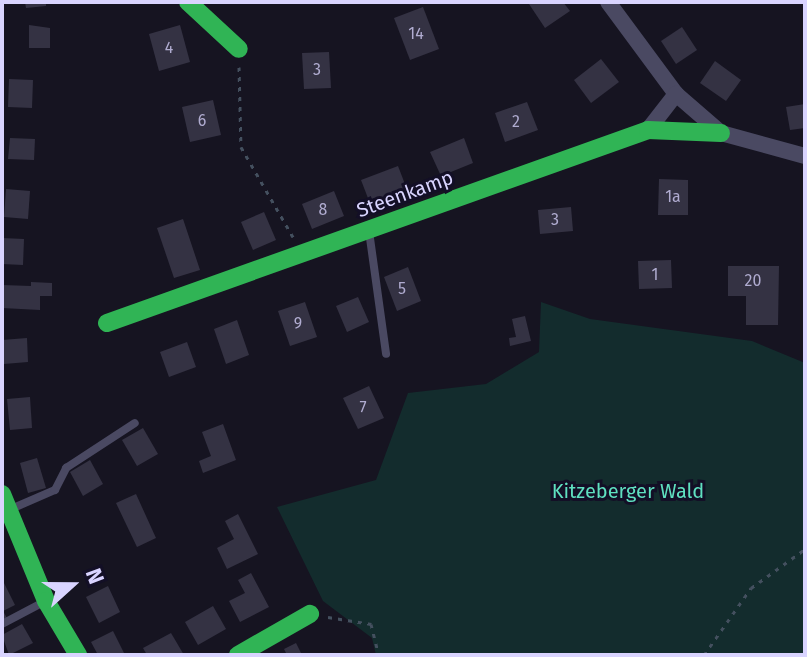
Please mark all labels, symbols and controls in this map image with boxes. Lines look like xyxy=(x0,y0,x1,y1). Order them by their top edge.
house number: 14 xyxy=(408,24,424,44)
house number: 4 xyxy=(165,38,173,58)
house number: 3 xyxy=(313,60,321,80)
house number: 6 xyxy=(198,111,206,131)
house number: 2 xyxy=(512,112,520,132)
street label: Steenkamp xyxy=(353,165,457,223)
house number: 1a xyxy=(665,187,681,207)
house number: 8 xyxy=(319,200,327,220)
house number: 3 xyxy=(551,210,559,230)
house number: 1 xyxy=(652,265,658,285)
house number: 20 xyxy=(745,271,761,291)
house number: 5 xyxy=(398,279,406,299)
house number: 9 xyxy=(294,314,302,334)
house number: 7 xyxy=(359,398,367,418)
park label: Kitzeberger Wald xyxy=(552,479,704,503)
north arrow xyxy=(32,545,112,625)
text: N xyxy=(80,565,110,588)

